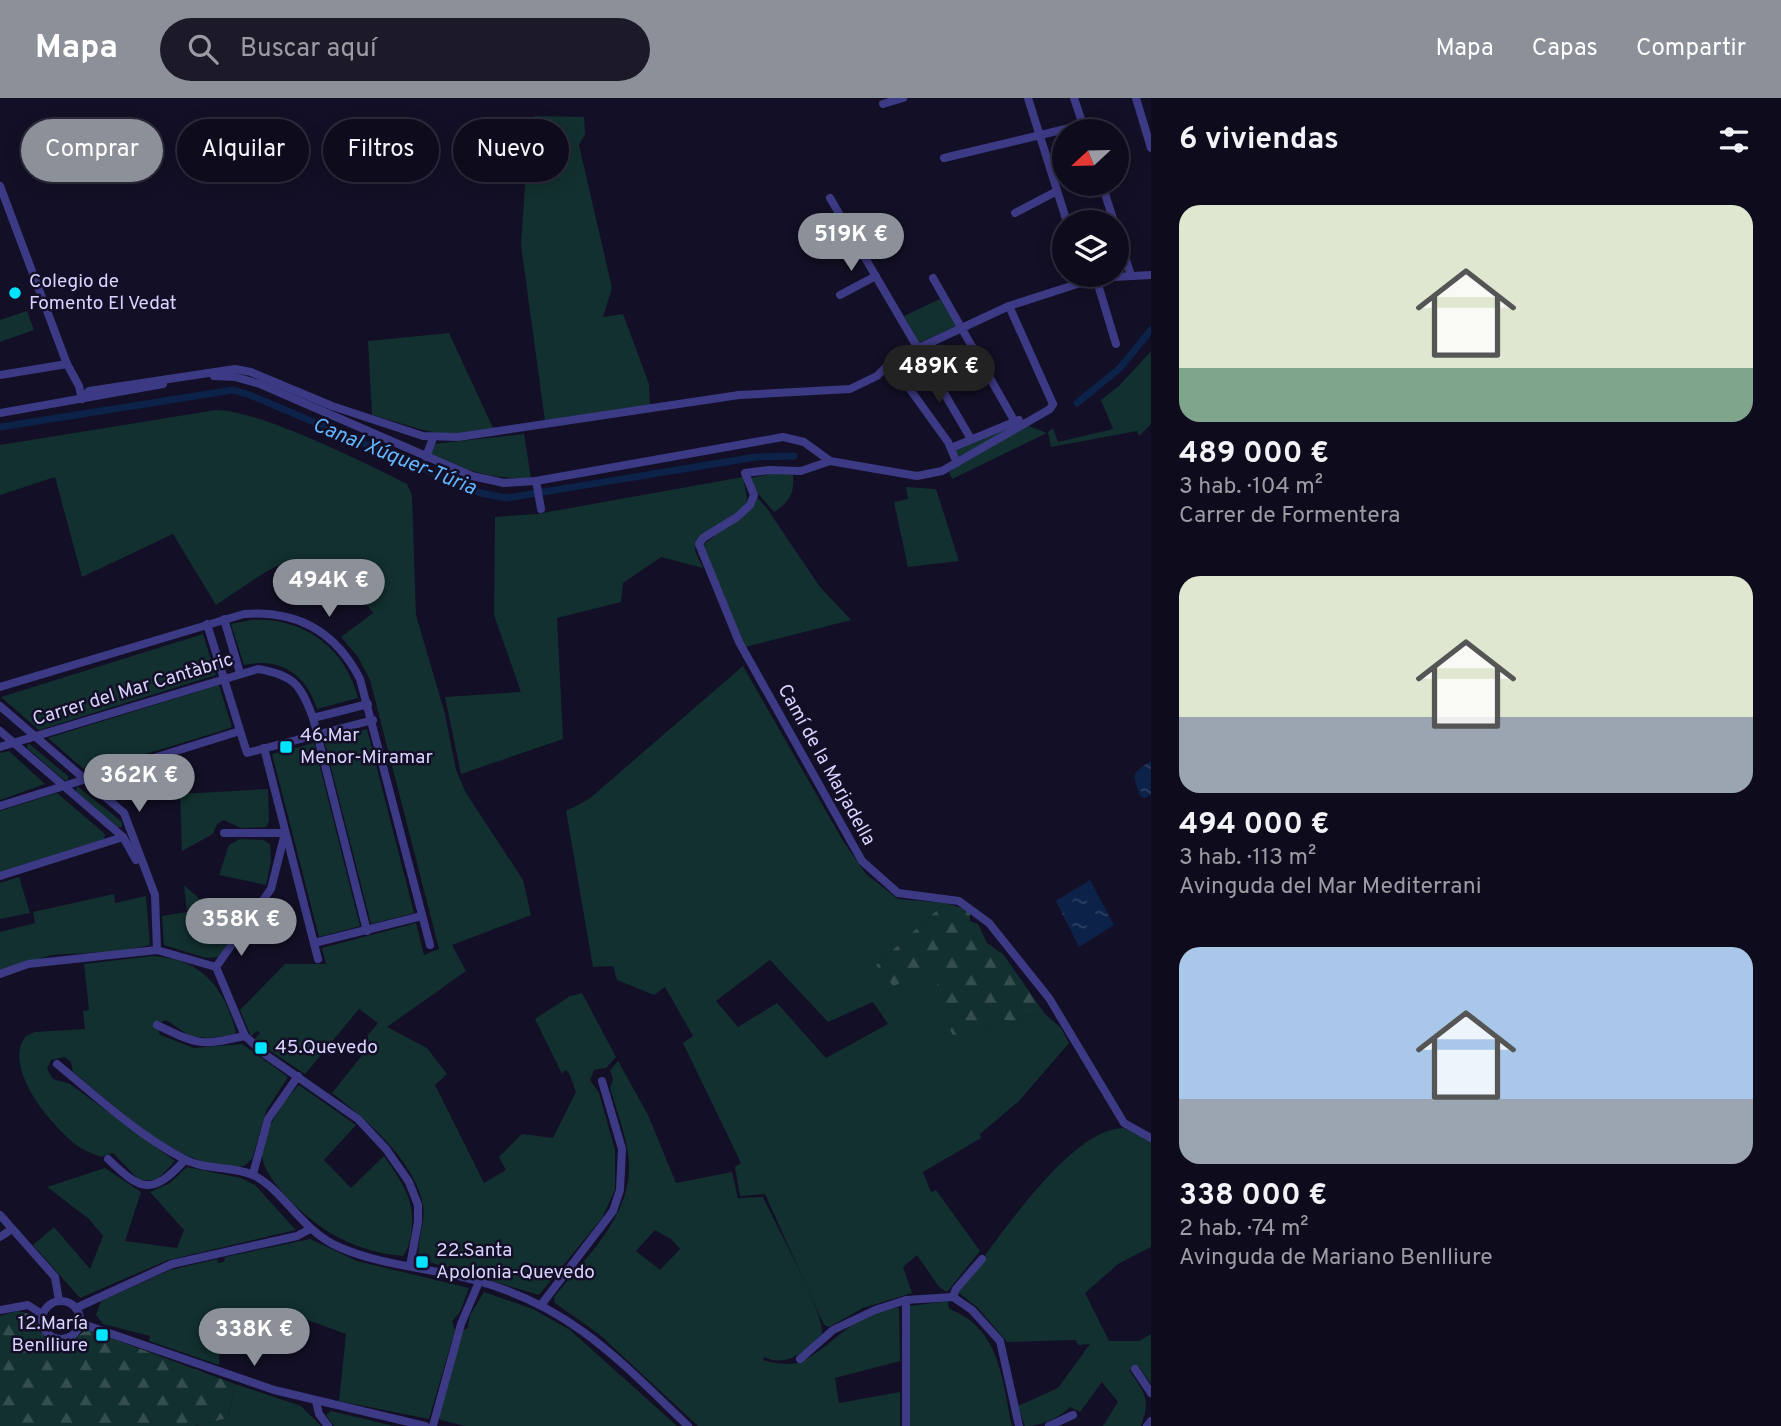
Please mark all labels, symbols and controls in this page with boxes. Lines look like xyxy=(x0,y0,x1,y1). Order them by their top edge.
search box xyxy=(160,18,650,81)
text: Mapa xyxy=(35,28,118,70)
icon: search xyxy=(184,30,222,68)
text: Buscar aquí xyxy=(240,33,377,66)
text: Mapa xyxy=(1436,34,1494,64)
text: Capas xyxy=(1532,34,1598,64)
text: Compartir xyxy=(1636,34,1746,64)
chip: Comprar xyxy=(21,119,163,182)
chip: Alquilar xyxy=(177,119,309,182)
chip: Filtros xyxy=(323,119,439,182)
chip: Nuevo xyxy=(453,119,569,182)
north arrow xyxy=(1052,119,1129,196)
map controls xyxy=(1052,119,1129,287)
icon: filters xyxy=(1715,121,1753,159)
text: 6 viviendas xyxy=(1179,122,1339,159)
button: layers xyxy=(1052,210,1129,287)
pin: 519K € xyxy=(794,214,908,273)
text: 519K € xyxy=(814,221,888,250)
icon: home xyxy=(1403,250,1529,376)
place label: Colegio de Fomento El Vedat xyxy=(29,270,177,316)
marker: Colegio de Fomento El Vedat xyxy=(7,285,23,301)
pin: 489K € xyxy=(882,345,996,405)
text: 489K € xyxy=(899,353,979,382)
water label: Canal Xúquer-Túria xyxy=(308,412,480,502)
text: 489 000 € xyxy=(1179,436,1329,473)
text: 3 hab. · 104 m² xyxy=(1179,473,1323,502)
text: Carrer de Formentera xyxy=(1179,502,1400,531)
pin: 494K € xyxy=(272,560,386,619)
text: 494K € xyxy=(289,567,369,596)
icon: home xyxy=(1403,621,1529,747)
street label: Carrer del Mar Cantàbric xyxy=(30,648,236,732)
street label: Camí de la Marjadella xyxy=(772,680,880,850)
place label: 46.Mar Menor-Miramar xyxy=(300,724,433,770)
marker: 46.Mar Menor-Miramar xyxy=(278,739,294,755)
pin: 362K € xyxy=(82,754,196,814)
text: 362K € xyxy=(100,762,178,791)
text: 494 000 € xyxy=(1179,807,1329,844)
text: 3 hab. · 113 m² xyxy=(1179,844,1316,873)
text: Avinguda del Mar Mediterrani xyxy=(1179,873,1482,902)
pin: 358K € xyxy=(184,898,298,958)
text: 358K € xyxy=(202,906,280,935)
icon: home xyxy=(1403,992,1529,1118)
place label: 45.Quevedo xyxy=(275,1036,378,1060)
marker: 45.Quevedo xyxy=(253,1040,269,1056)
text: 338 000 € xyxy=(1179,1178,1327,1215)
text: 2 hab. · 74 m² xyxy=(1179,1215,1309,1244)
place label: 22.Santa Apolonia-Quevedo xyxy=(436,1239,595,1285)
text: Avinguda de Mariano Benlliure xyxy=(1179,1244,1493,1273)
marker: 22.Santa Apolonia-Quevedo xyxy=(414,1254,430,1270)
pin: 338K € xyxy=(197,1308,311,1368)
place label: 12.María Benlliure xyxy=(12,1312,88,1358)
text: 338K € xyxy=(215,1316,293,1345)
marker: 12.María Benlliure xyxy=(94,1327,110,1343)

